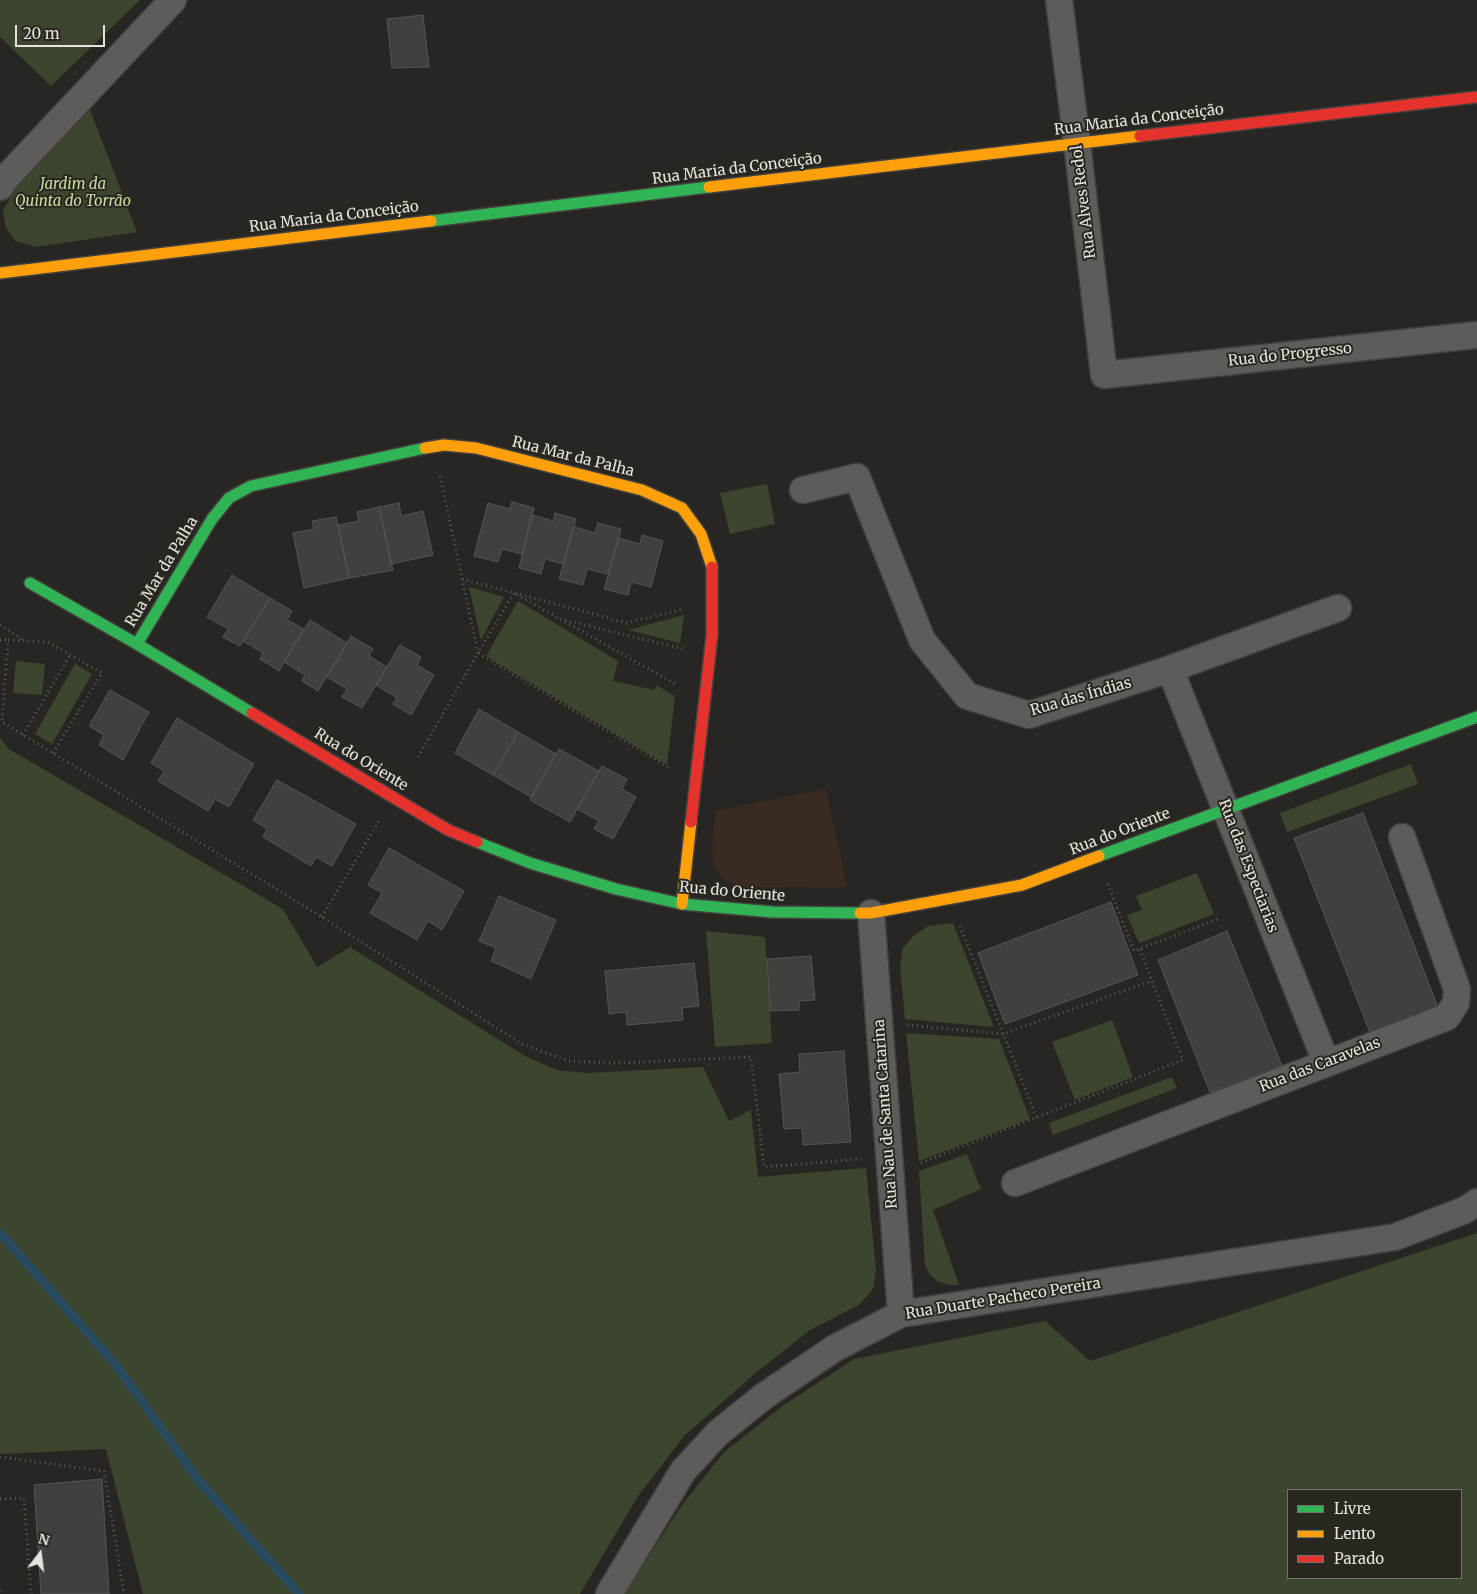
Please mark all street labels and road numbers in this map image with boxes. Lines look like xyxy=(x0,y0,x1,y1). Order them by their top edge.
street label: Rua Maria da Conceição xyxy=(1053,101,1225,139)
street label: Rua Alves Redol xyxy=(1068,144,1100,260)
street label: Rua Maria da Conceição xyxy=(651,150,823,188)
street label: Rua Maria da Conceição xyxy=(248,198,420,236)
street label: Rua do Progresso xyxy=(1227,340,1353,370)
street label: Rua Mar da Palha xyxy=(510,433,636,481)
street label: Rua Mar da Palha xyxy=(122,514,202,630)
street label: Rua das Índias xyxy=(1028,674,1134,720)
street label: Rua do Oriente xyxy=(311,725,411,795)
street label: Rua das Especiarias xyxy=(1214,797,1282,935)
street label: Rua do Oriente xyxy=(1067,805,1173,859)
street label: Rua do Oriente xyxy=(678,878,786,906)
street label: Rua Nau de Santa Catarina xyxy=(870,1019,902,1209)
street label: Rua das Caravelas xyxy=(1257,1034,1383,1096)
street label: Rua Duarte Pacheco Pereira xyxy=(904,1275,1102,1323)

